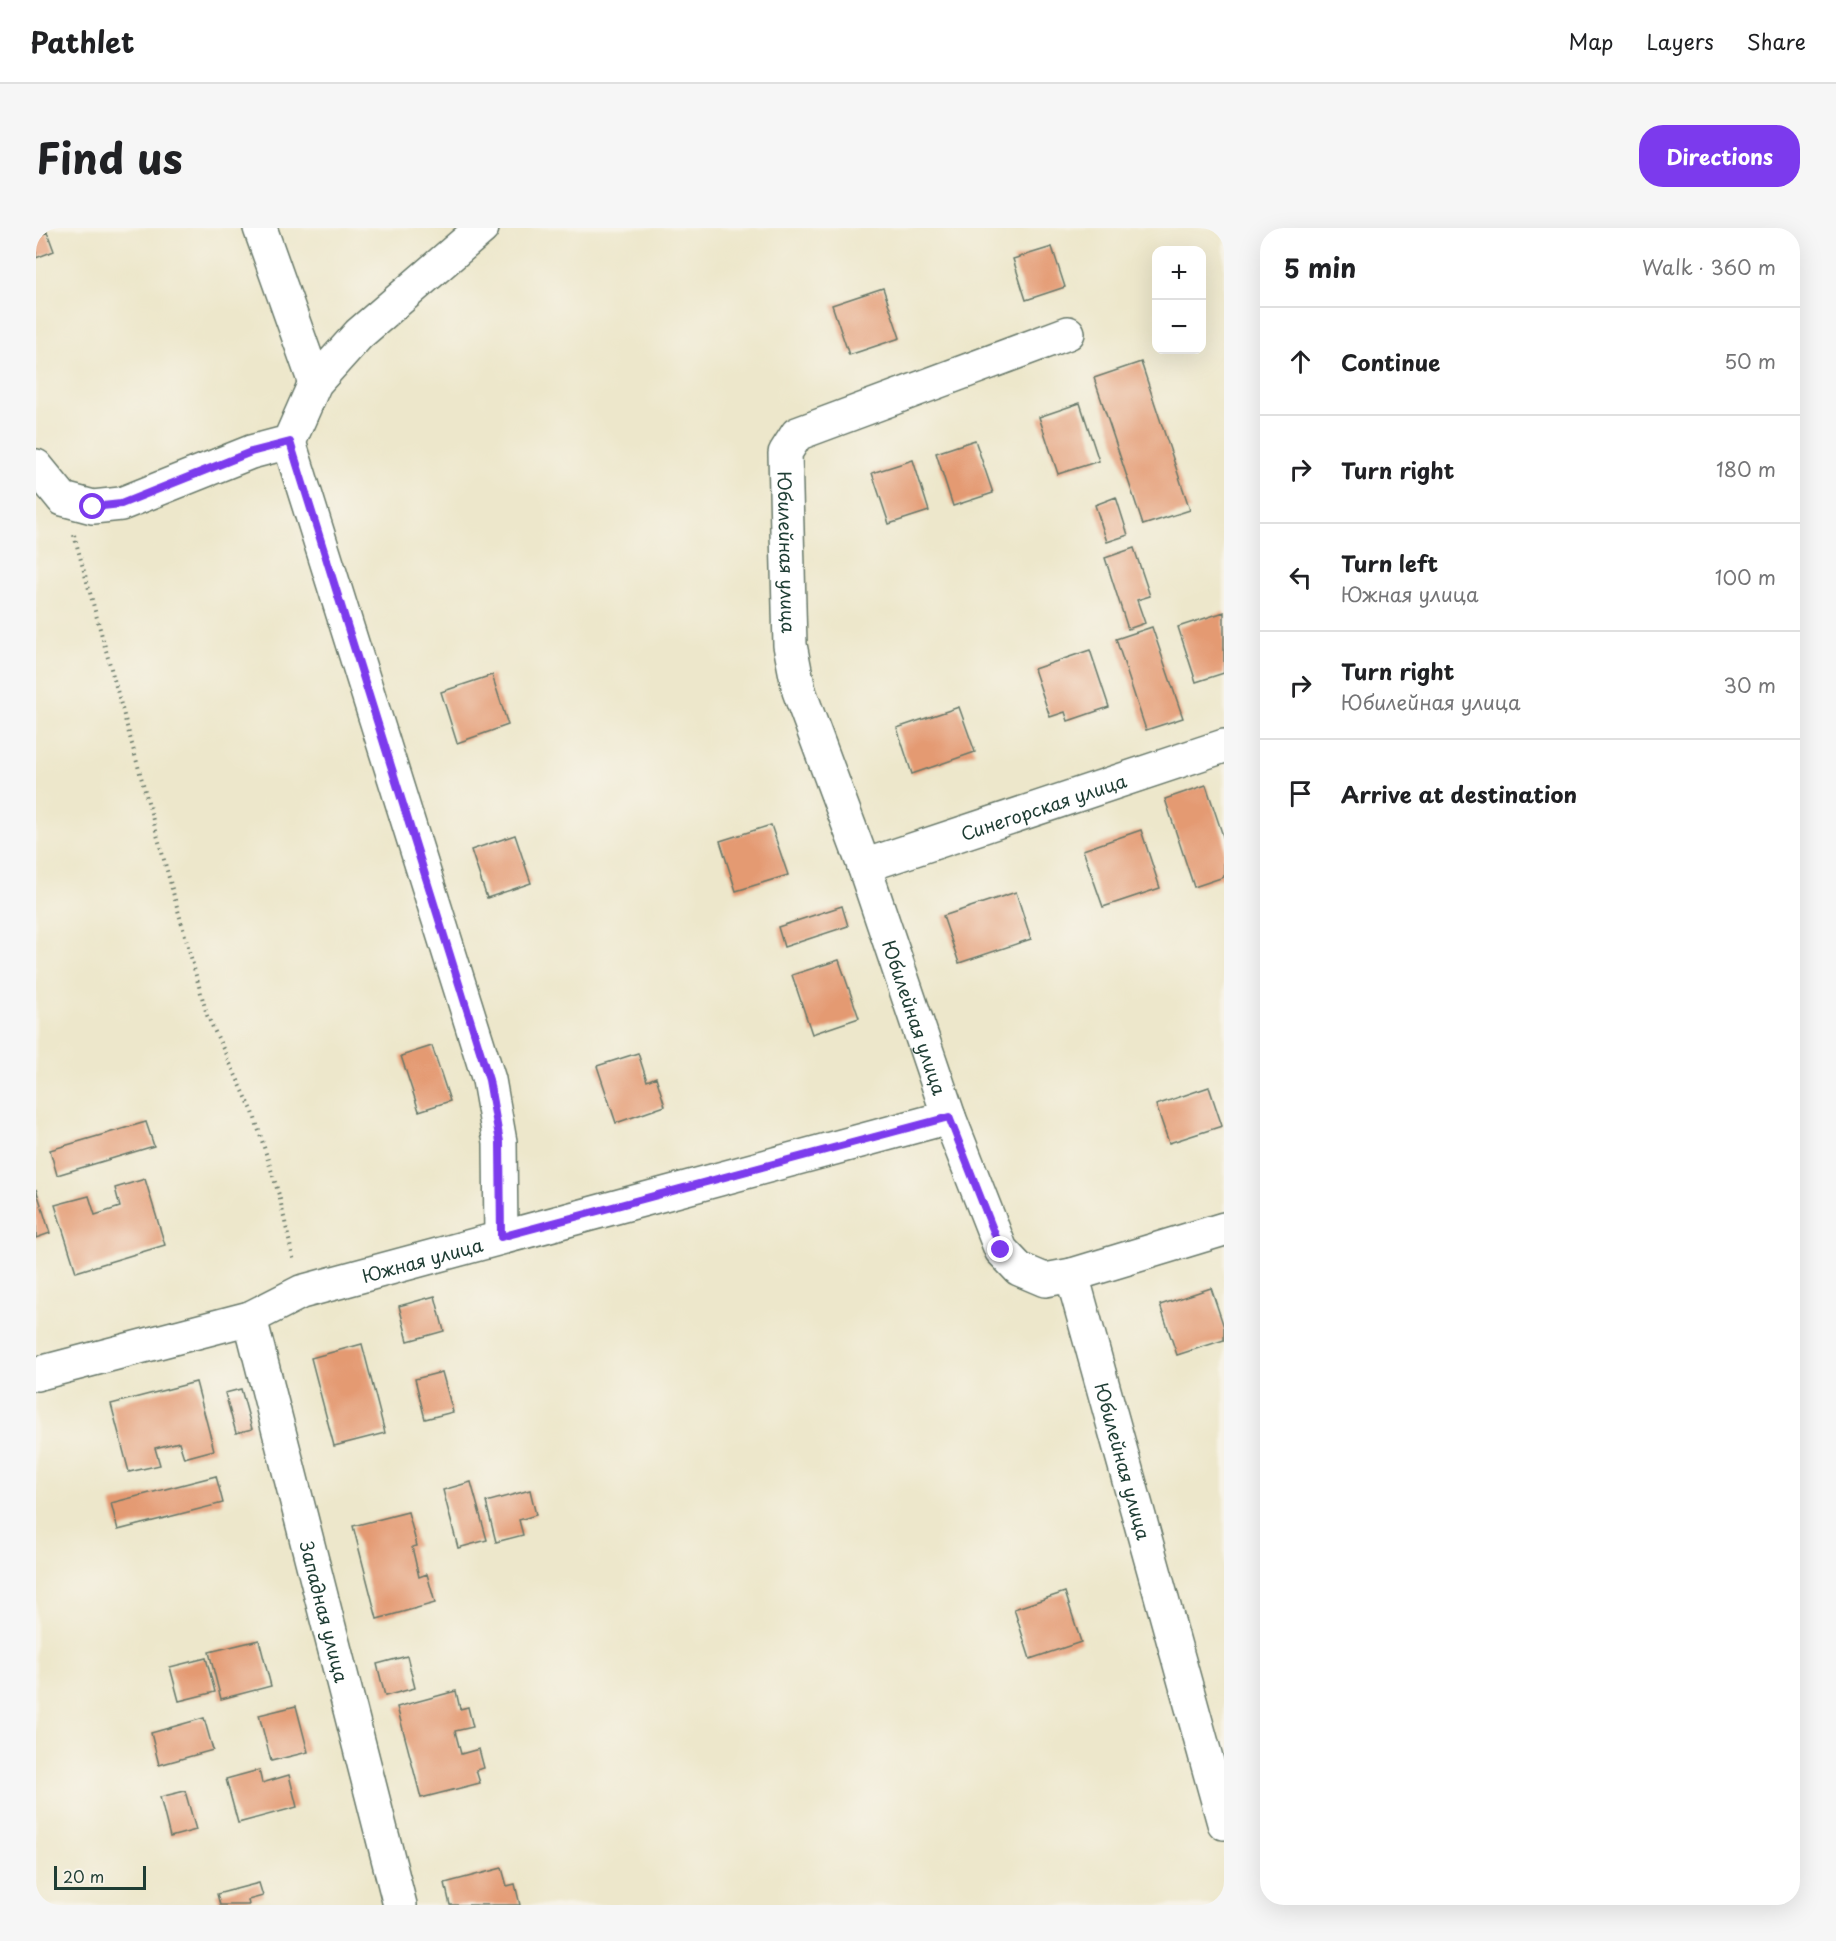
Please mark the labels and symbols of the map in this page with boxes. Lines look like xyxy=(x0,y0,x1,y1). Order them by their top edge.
street label: Юбилейная улица xyxy=(772,471,803,634)
route start xyxy=(79,493,105,519)
street label: Синегорская улица xyxy=(957,766,1130,846)
street label: Юбилейная улица xyxy=(876,936,954,1099)
street label: Южная улица xyxy=(359,1230,486,1288)
route end xyxy=(987,1236,1013,1262)
street label: Юбилейная улица xyxy=(1089,1379,1158,1543)
street label: Западная улица xyxy=(294,1538,356,1686)
scale bar xyxy=(54,1863,146,1890)

